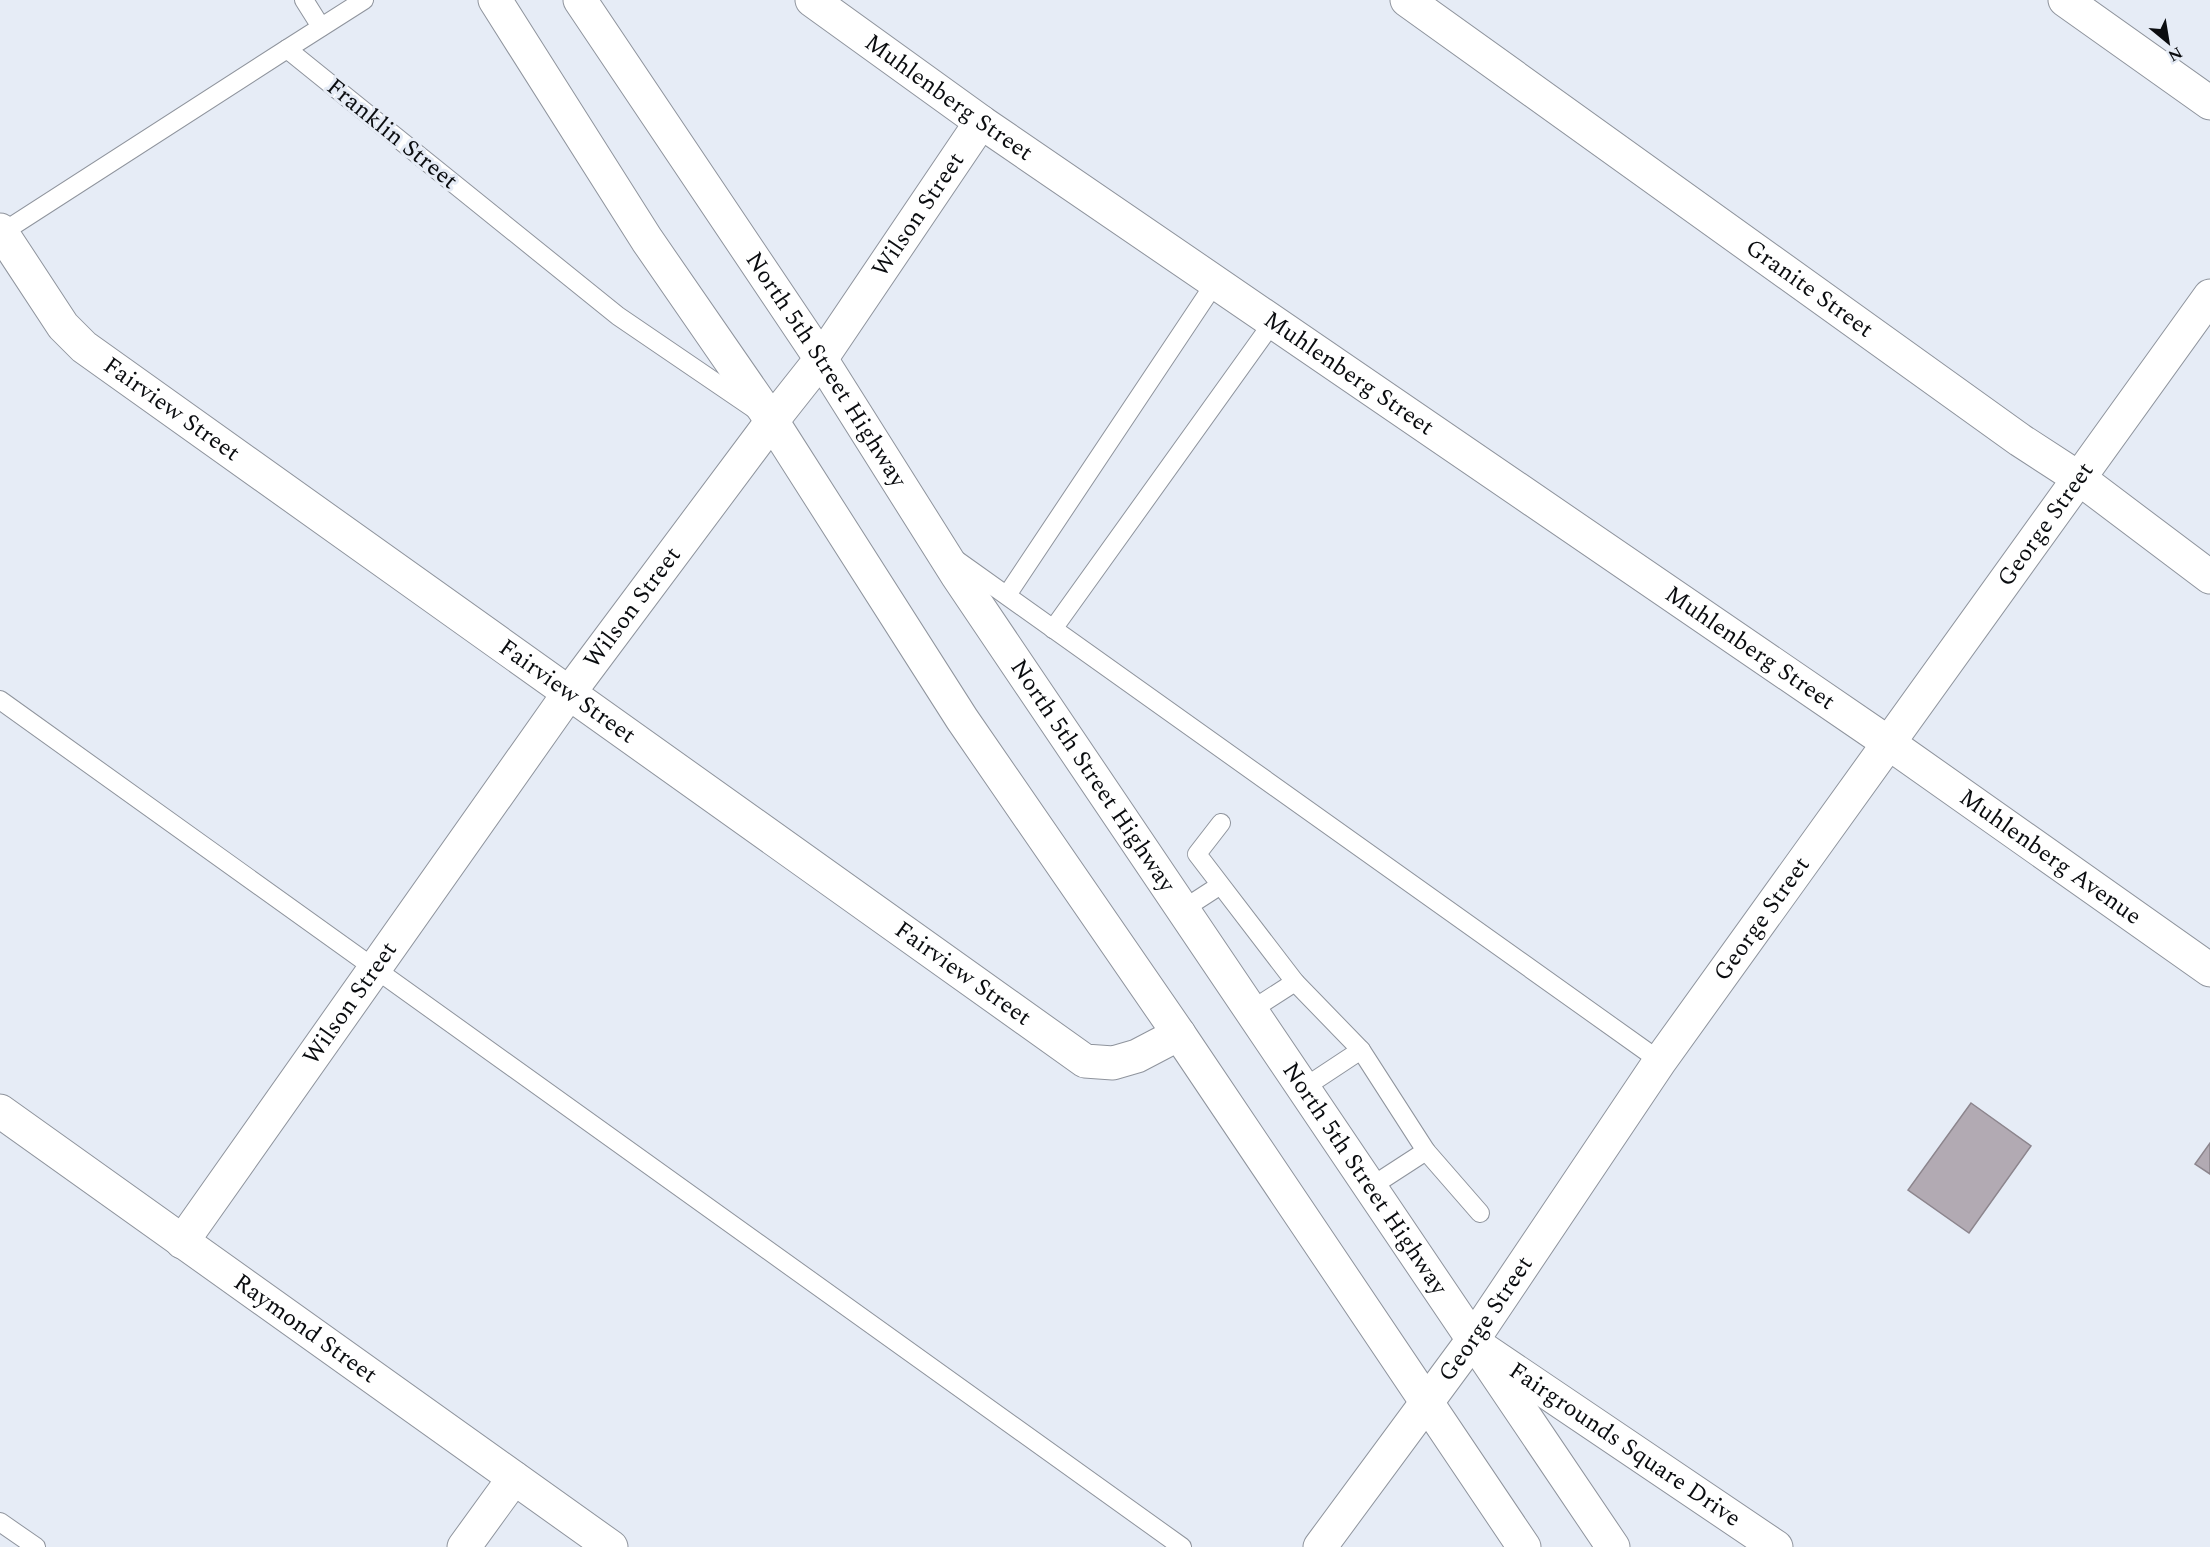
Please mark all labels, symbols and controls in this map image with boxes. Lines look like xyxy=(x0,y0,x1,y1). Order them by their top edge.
north arrow xyxy=(2138,12,2198,72)
street label: Muhlenberg Street xyxy=(857,25,1040,170)
text: N xyxy=(2163,40,2187,68)
street label: Franklin Street xyxy=(318,70,466,198)
street label: Wilson Street xyxy=(863,145,974,285)
street label: Granite Street xyxy=(1738,230,1881,347)
street label: North 5th Street Highway xyxy=(736,245,916,496)
street label: Muhlenberg Street xyxy=(1256,302,1441,445)
street label: Fairview Street xyxy=(96,348,247,471)
street label: George Street xyxy=(1988,455,2103,594)
street label: Wilson Street xyxy=(575,539,690,676)
street label: Muhlenberg Street xyxy=(1657,577,1842,719)
street label: Fairview Street xyxy=(491,630,643,753)
street label: North 5th Street Highway xyxy=(1001,652,1185,901)
street label: Muhlenberg Avenue xyxy=(1952,780,2149,934)
street label: George Street xyxy=(1705,849,1819,989)
street label: Fairview Street xyxy=(887,913,1039,1035)
street label: Wilson Street xyxy=(294,934,406,1073)
street label: North 5th Street Highway xyxy=(1273,1055,1457,1304)
street label: George Street xyxy=(1430,1249,1542,1390)
street label: Raymond Street xyxy=(226,1265,385,1393)
street label: Fairgrounds Square Drive xyxy=(1501,1353,1748,1536)

